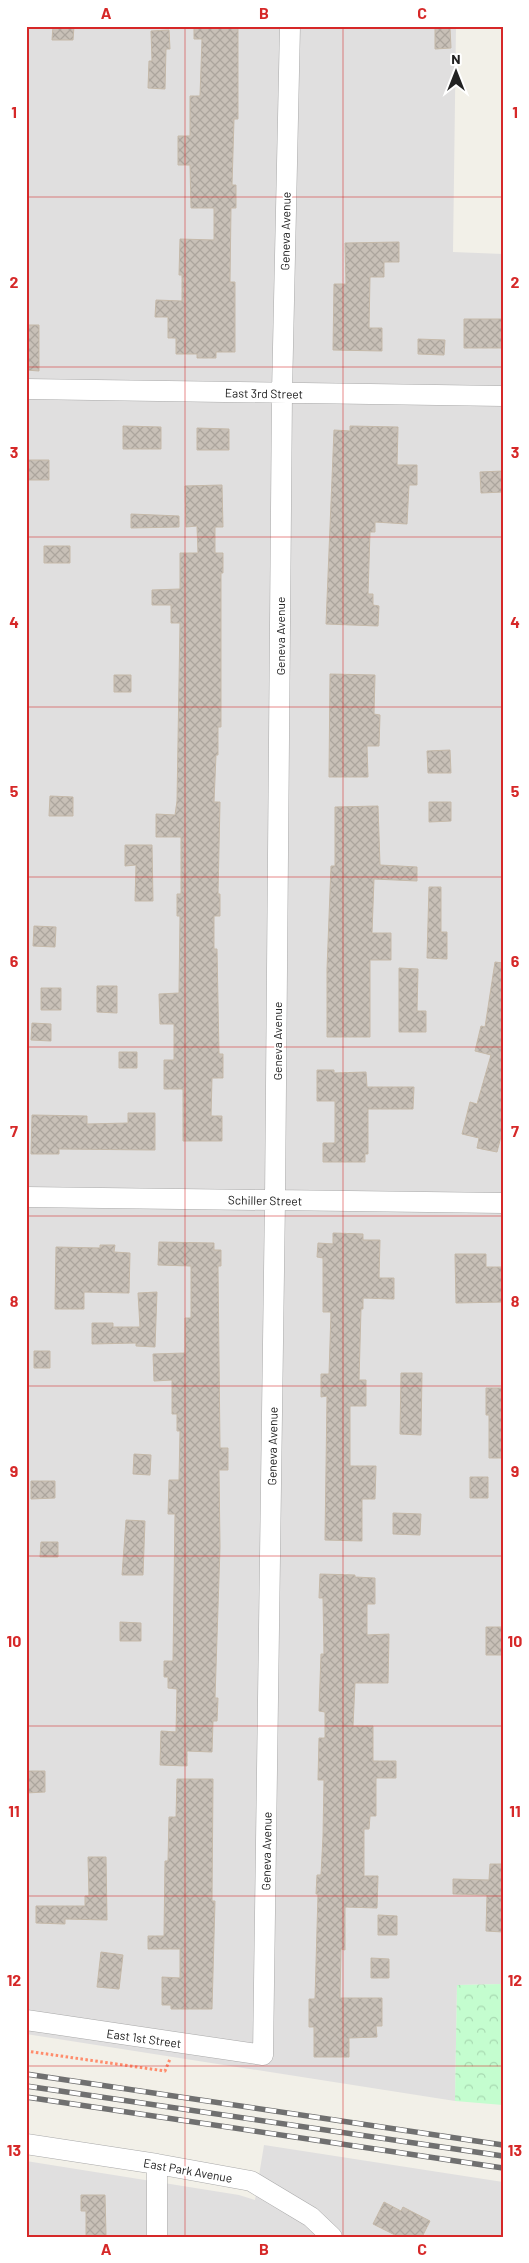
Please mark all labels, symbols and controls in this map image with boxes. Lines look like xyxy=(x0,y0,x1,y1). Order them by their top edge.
text: A xyxy=(101,3,112,22)
text: B xyxy=(259,3,269,22)
text: C xyxy=(417,3,427,22)
north arrow xyxy=(432,48,482,98)
text: N xyxy=(451,50,461,67)
text: 1 xyxy=(11,102,17,121)
text: 1 xyxy=(512,102,518,121)
street label: Geneva Avenue xyxy=(277,192,293,270)
text: 2 xyxy=(10,272,19,291)
text: 2 xyxy=(511,272,520,291)
street label: East 3rd Street xyxy=(225,385,303,401)
text: 3 xyxy=(10,442,18,461)
text: 3 xyxy=(511,442,519,461)
street label: Geneva Avenue xyxy=(273,597,287,675)
text: 4 xyxy=(9,612,19,631)
text: 4 xyxy=(510,612,520,631)
text: 5 xyxy=(10,781,19,800)
text: 5 xyxy=(511,781,520,800)
text: 6 xyxy=(10,951,19,970)
text: 6 xyxy=(511,951,520,970)
street label: Geneva Avenue xyxy=(270,1002,284,1080)
text: 7 xyxy=(10,1121,18,1140)
text: 7 xyxy=(511,1121,519,1140)
street label: Schiller Street xyxy=(228,1192,302,1208)
text: 8 xyxy=(10,1291,19,1310)
text: 8 xyxy=(511,1291,520,1310)
street label: Geneva Avenue xyxy=(264,1407,280,1485)
text: 9 xyxy=(10,1461,18,1480)
text: 9 xyxy=(511,1461,519,1480)
text: 10 xyxy=(7,1631,21,1650)
text: 10 xyxy=(508,1631,522,1650)
text: 11 xyxy=(8,1801,20,1820)
text: 11 xyxy=(509,1801,521,1820)
street label: Geneva Avenue xyxy=(258,1812,274,1890)
text: 12 xyxy=(7,1970,21,1989)
text: 12 xyxy=(508,1970,522,1989)
street label: East 1st Street xyxy=(106,2026,182,2050)
text: 13 xyxy=(7,2140,21,2159)
text: 13 xyxy=(508,2140,522,2159)
street label: East Park Avenue xyxy=(142,2155,234,2185)
text: A xyxy=(101,2239,112,2258)
text: B xyxy=(259,2239,269,2258)
text: C xyxy=(417,2239,427,2258)

